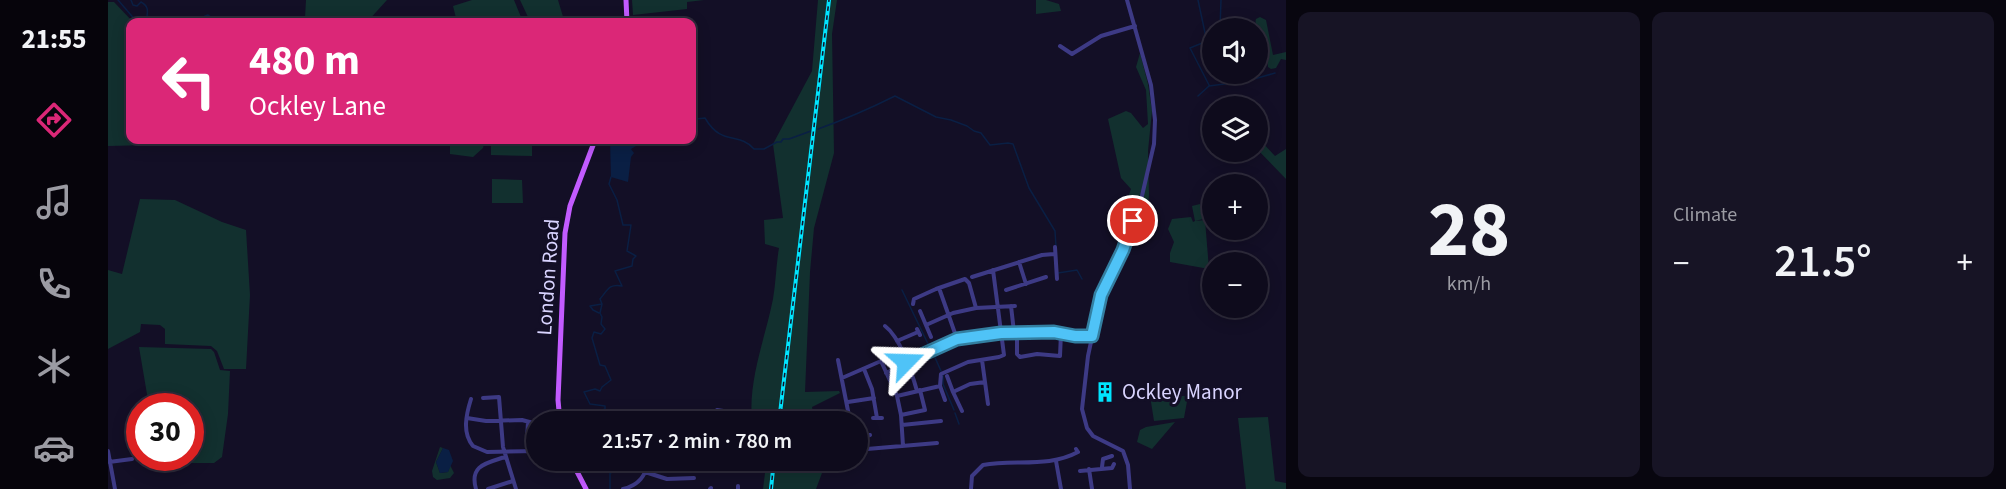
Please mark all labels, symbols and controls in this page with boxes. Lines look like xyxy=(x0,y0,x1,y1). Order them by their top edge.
map controls xyxy=(1202,18,1268,318)
button: sound xyxy=(1202,18,1268,84)
text: 21:55 xyxy=(21,20,87,59)
text: 480 m xyxy=(249,31,360,91)
icon: left xyxy=(150,42,228,120)
text: Ockley Lane xyxy=(249,87,386,126)
button: layers xyxy=(1202,96,1268,162)
icon: directions xyxy=(33,99,75,141)
button: + xyxy=(1202,174,1268,240)
text: 28 xyxy=(1428,175,1510,286)
icon: music xyxy=(33,181,75,223)
pin xyxy=(1107,195,1158,246)
text: Climate xyxy=(1673,201,1737,229)
icon: arrive xyxy=(1116,204,1149,237)
street label: London Road xyxy=(529,218,567,336)
text: 21.5° xyxy=(1774,230,1872,294)
text: − xyxy=(1673,240,1689,287)
text: + xyxy=(1957,240,1973,287)
button: − xyxy=(1202,252,1268,318)
icon: phone xyxy=(33,263,75,305)
text: km/h xyxy=(1447,270,1491,298)
position arrow xyxy=(874,330,938,394)
icon: climate xyxy=(33,345,75,387)
place label: Ockley Manor xyxy=(1122,377,1243,407)
building icon: Ockley Manor xyxy=(1093,380,1117,404)
speed limit sign: 30 xyxy=(126,393,204,471)
text: 21:57 · 2 min · 780 m xyxy=(602,425,792,457)
icon: car xyxy=(33,427,75,469)

